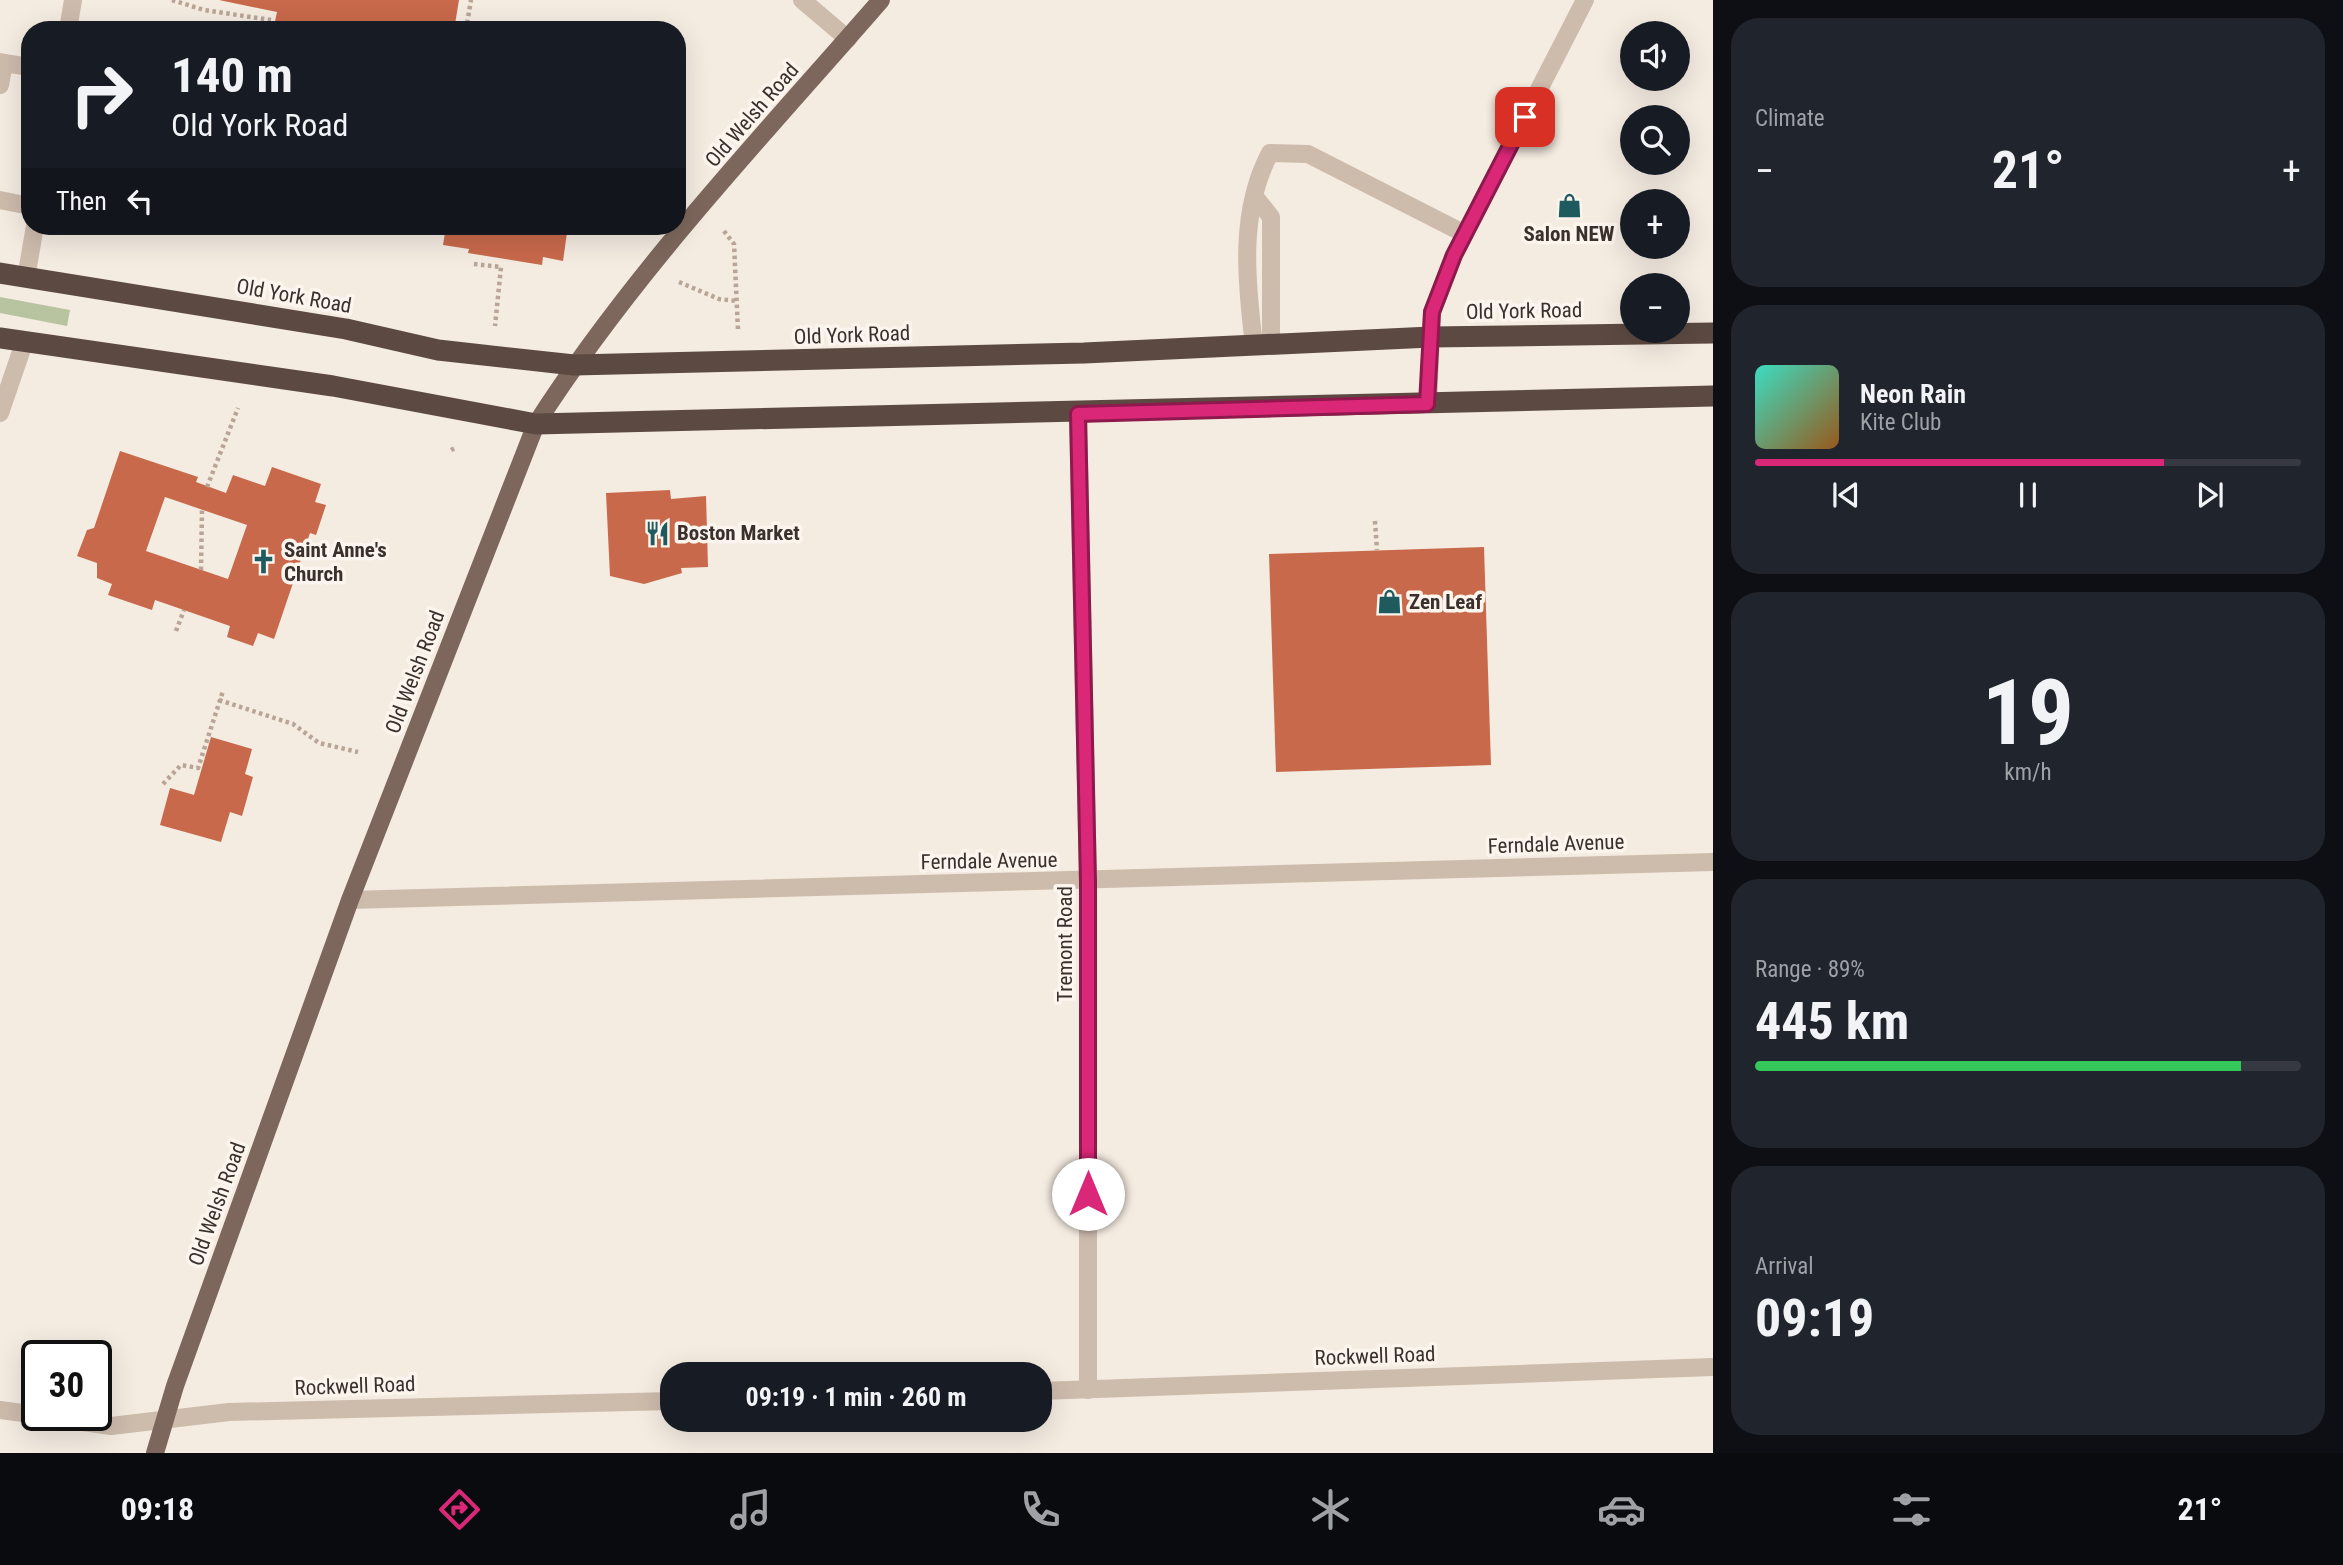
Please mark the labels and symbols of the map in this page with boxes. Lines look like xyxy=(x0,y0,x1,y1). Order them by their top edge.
street label: Old Welsh Road xyxy=(700,58,804,172)
pin xyxy=(1495,87,1555,147)
shop icon: Salon NEW xyxy=(1555,191,1583,219)
place label: Salon NEW xyxy=(1523,222,1615,246)
street label: Old York Road xyxy=(235,274,353,318)
street label: Old York Road xyxy=(1466,298,1582,324)
street label: Old York Road xyxy=(793,321,911,349)
restaurant icon: Boston Market xyxy=(643,519,671,547)
place label: Boston Market xyxy=(677,521,800,545)
place label: Saint Anne's Church xyxy=(284,538,387,586)
church icon: Saint Anne's Church xyxy=(250,548,278,576)
shop icon: Zen Leaf xyxy=(1375,588,1403,616)
place label: Zen Leaf xyxy=(1409,590,1482,614)
street label: Old Welsh Road xyxy=(381,607,449,737)
street label: Ferndale Avenue xyxy=(1487,830,1625,858)
street label: Ferndale Avenue xyxy=(920,848,1058,874)
street label: Tremont Road xyxy=(1053,886,1077,1002)
street label: Old Welsh Road xyxy=(184,1139,250,1269)
position arrow xyxy=(1051,1157,1125,1231)
speed limit sign: 30 xyxy=(21,1340,112,1431)
street label: Rockwell Road xyxy=(1314,1342,1436,1370)
street label: Rockwell Road xyxy=(294,1372,416,1400)

